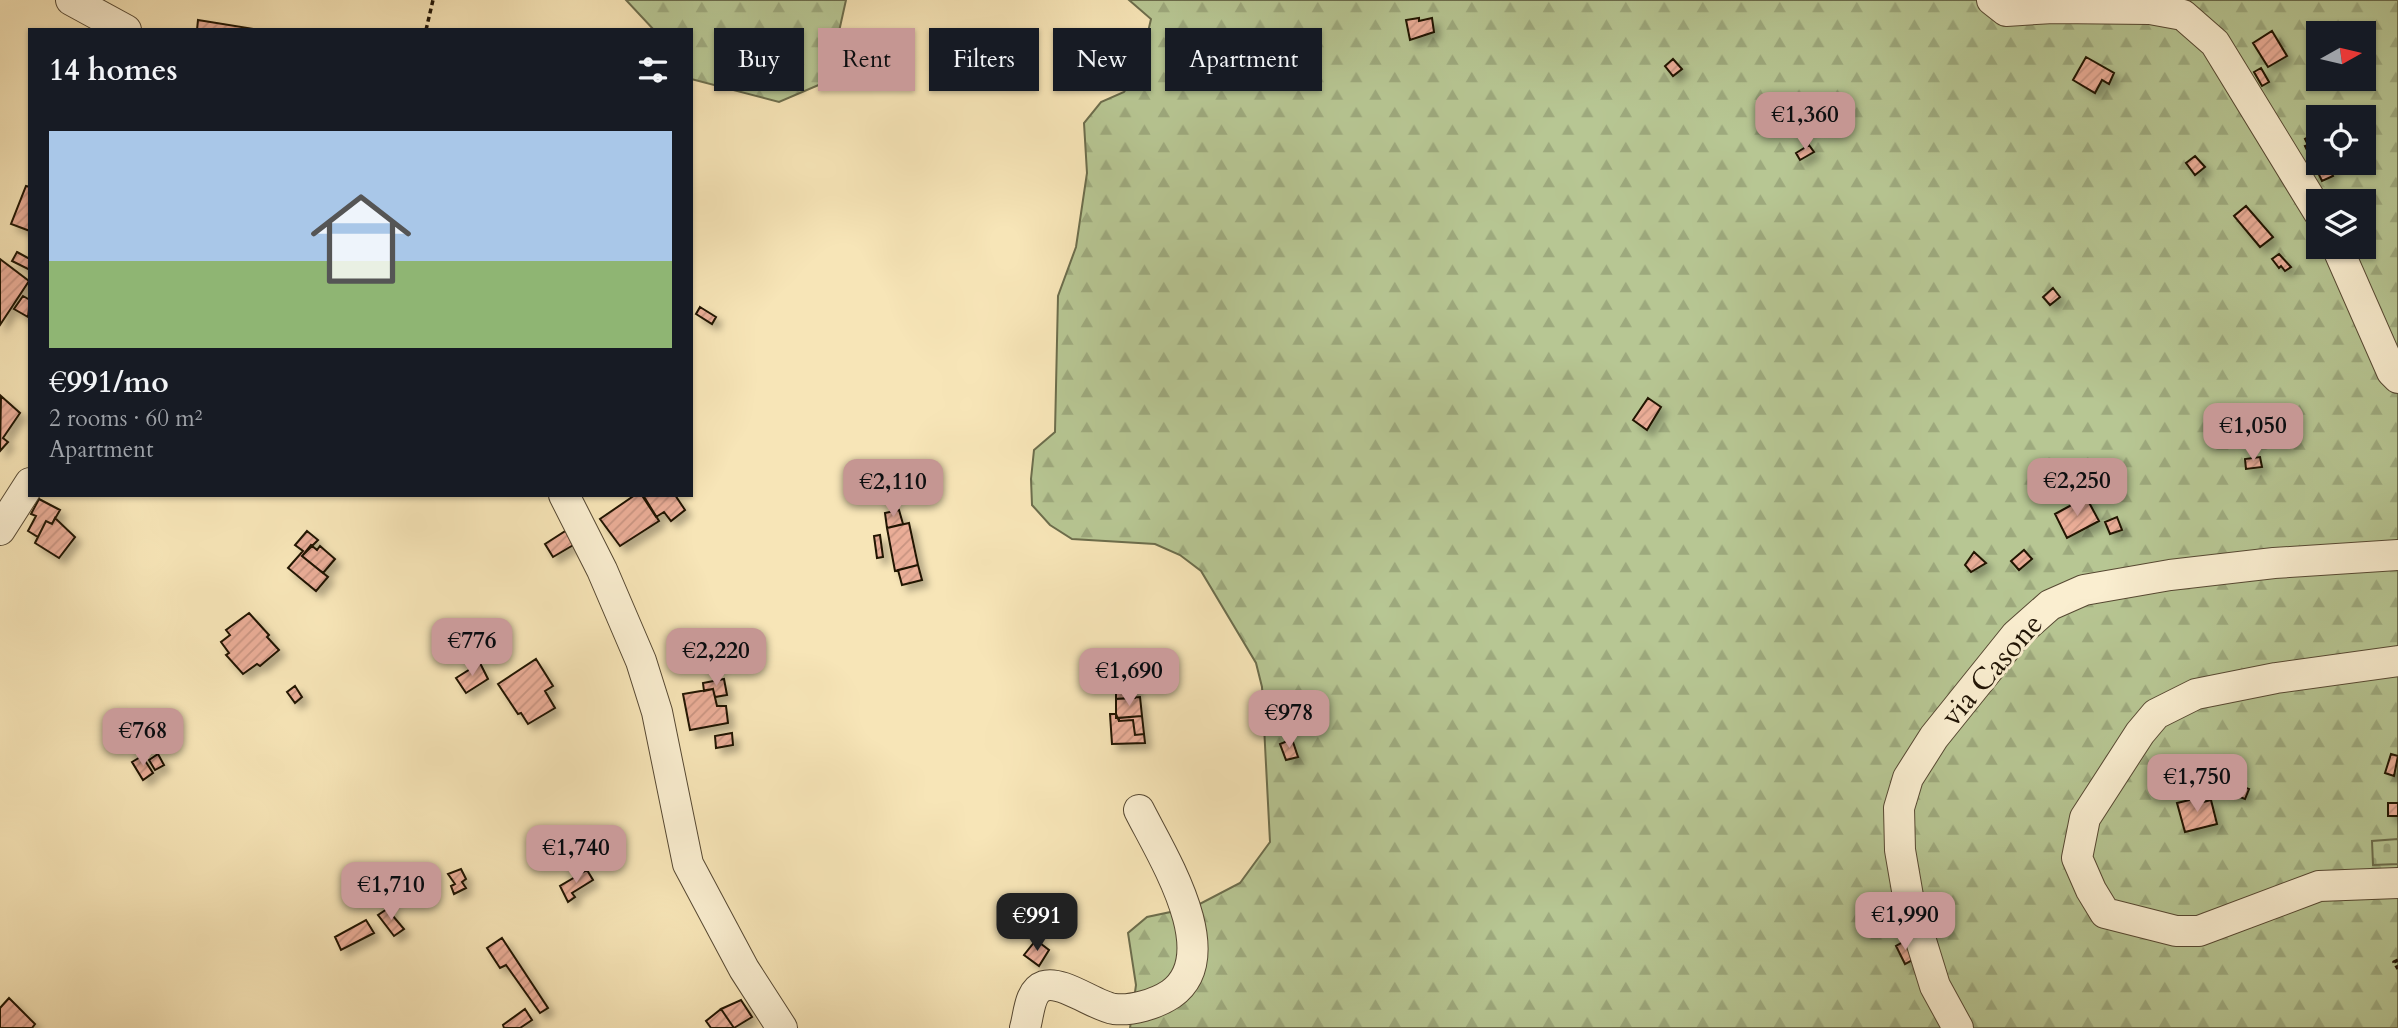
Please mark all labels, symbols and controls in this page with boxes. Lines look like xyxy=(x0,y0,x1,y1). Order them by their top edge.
north arrow xyxy=(2306,21,2376,91)
map controls xyxy=(2306,21,2376,259)
chip: Buy xyxy=(714,28,804,91)
chip: Rent xyxy=(818,28,915,91)
chip: Filters xyxy=(929,28,1039,91)
chip: New xyxy=(1053,28,1151,91)
chip: Apartment xyxy=(1165,28,1322,91)
text: 14 homes xyxy=(49,50,178,91)
icon: filters xyxy=(634,51,672,89)
pin: €1,360 xyxy=(1748,92,1862,152)
text: €1,360 xyxy=(1771,99,1839,130)
button: locate xyxy=(2306,105,2376,175)
icon: home xyxy=(298,176,424,302)
button: layers xyxy=(2306,189,2376,259)
text: €991/mo xyxy=(49,362,169,403)
text: 2 rooms · 60 m² xyxy=(49,403,202,434)
pin: €1,050 xyxy=(2196,404,2310,463)
text: €1,050 xyxy=(2219,410,2287,441)
text: Apartment xyxy=(49,434,153,465)
pin: €2,250 xyxy=(2020,458,2134,518)
pin: €2,110 xyxy=(836,460,950,519)
text: €2,250 xyxy=(2043,465,2111,496)
text: €2,110 xyxy=(859,466,927,497)
street label: via Casone xyxy=(1931,605,2053,735)
pin: €776 xyxy=(431,618,513,678)
text: €776 xyxy=(447,625,497,656)
pin: €2,220 xyxy=(659,628,773,688)
text: €2,220 xyxy=(682,635,750,666)
pin: €1,690 xyxy=(1072,648,1186,708)
text: €1,690 xyxy=(1095,655,1163,686)
pin: €978 xyxy=(1248,690,1330,750)
text: €978 xyxy=(1264,697,1314,728)
pin: €768 xyxy=(102,708,184,768)
text: €768 xyxy=(118,715,168,746)
pin: €1,750 xyxy=(2140,754,2254,814)
text: €1,750 xyxy=(2163,761,2231,792)
pin: €1,740 xyxy=(519,826,633,885)
text: €1,740 xyxy=(542,832,610,863)
pin: €1,710 xyxy=(334,862,448,922)
text: €1,710 xyxy=(357,869,425,900)
pin: €1,990 xyxy=(1848,892,1962,952)
pin: €991 xyxy=(996,894,1078,953)
text: €1,990 xyxy=(1871,899,1939,930)
text: €991 xyxy=(1012,900,1062,931)

